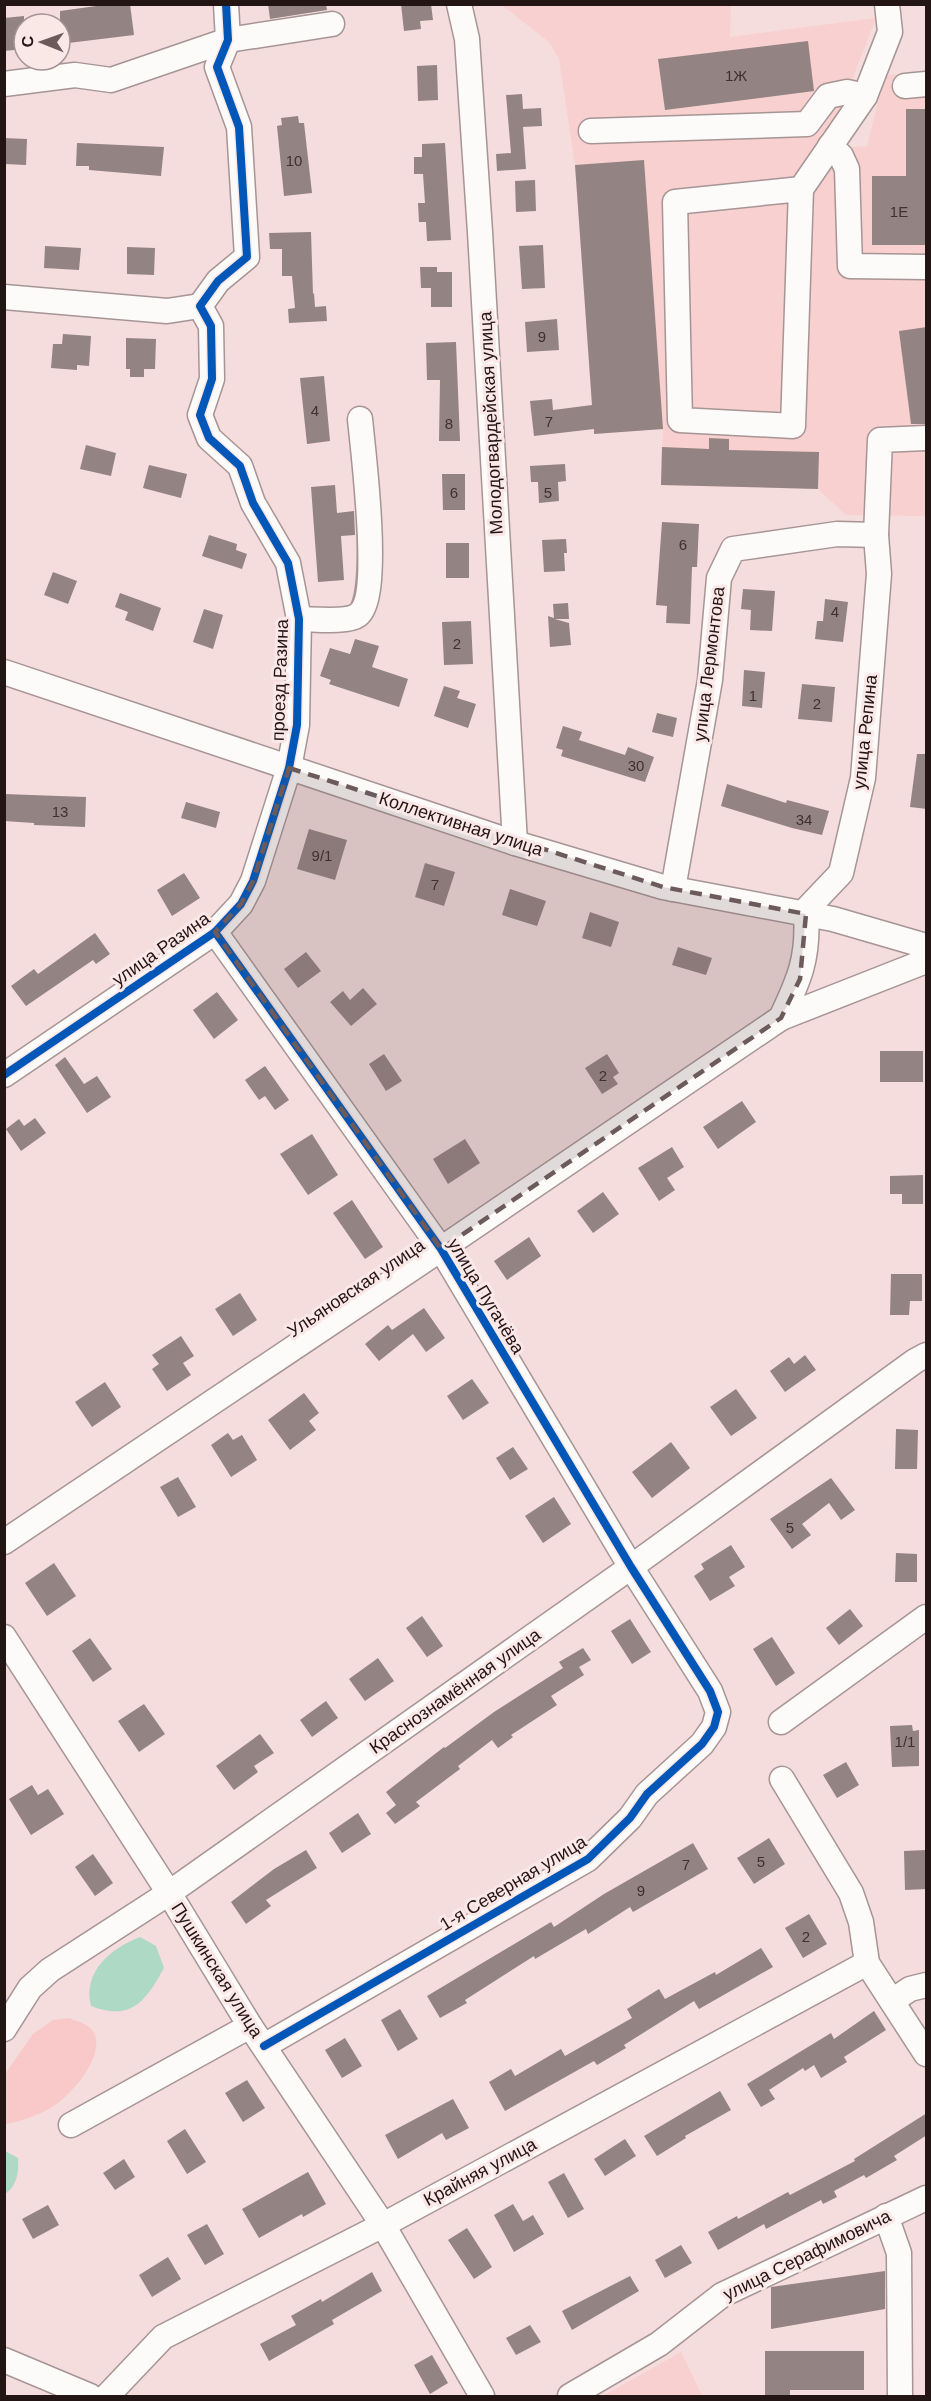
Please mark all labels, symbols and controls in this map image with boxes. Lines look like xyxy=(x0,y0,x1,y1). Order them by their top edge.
north arrow xyxy=(12,12,72,72)
text: С xyxy=(19,35,36,48)
house number: 1Ж xyxy=(725,67,747,84)
house number: 10 xyxy=(286,152,302,169)
house number: 1Е xyxy=(890,203,908,220)
street label: Молодогвардейская улица xyxy=(475,310,507,535)
house number: 9 xyxy=(538,328,546,345)
house number: 4 xyxy=(311,402,319,419)
house number: 7 xyxy=(545,413,553,430)
house number: 8 xyxy=(445,415,453,432)
house number: 6 xyxy=(450,484,458,501)
house number: 5 xyxy=(544,484,552,501)
house number: 6 xyxy=(679,536,687,553)
street label: улица Лермонтова xyxy=(690,584,729,743)
house number: 4 xyxy=(831,603,839,620)
street label: проезд Разина xyxy=(268,618,292,741)
house number: 2 xyxy=(453,635,461,652)
street label: улица Репина xyxy=(849,673,881,790)
house number: 1 xyxy=(749,687,757,704)
house number: 2 xyxy=(813,695,821,712)
house number: 30 xyxy=(628,757,644,774)
street label: Коллективная улица xyxy=(376,788,546,860)
house number: 13 xyxy=(52,803,68,820)
house number: 34 xyxy=(796,811,812,828)
house number: 9/1 xyxy=(312,847,332,864)
house number: 7 xyxy=(431,876,439,893)
street label: улица Разина xyxy=(109,908,214,990)
house number: 2 xyxy=(599,1067,607,1084)
street label: Ульяновская улица xyxy=(284,1234,429,1341)
street label: улица Пугачёва xyxy=(444,1235,529,1358)
house number: 5 xyxy=(786,1519,794,1536)
street label: Краснознамённая улица xyxy=(366,1624,545,1758)
house number: 1/1 xyxy=(895,1733,915,1750)
street label: 1-я Северная улица xyxy=(436,1831,591,1935)
house number: 5 xyxy=(757,1853,765,1870)
house number: 7 xyxy=(682,1856,690,1873)
house number: 9 xyxy=(637,1882,645,1899)
street label: Пушкинская улица xyxy=(167,1899,267,2042)
house number: 2 xyxy=(802,1928,810,1945)
street label: Крайняя улица xyxy=(420,2133,541,2210)
street label: улица Серафимовича xyxy=(720,2205,895,2304)

